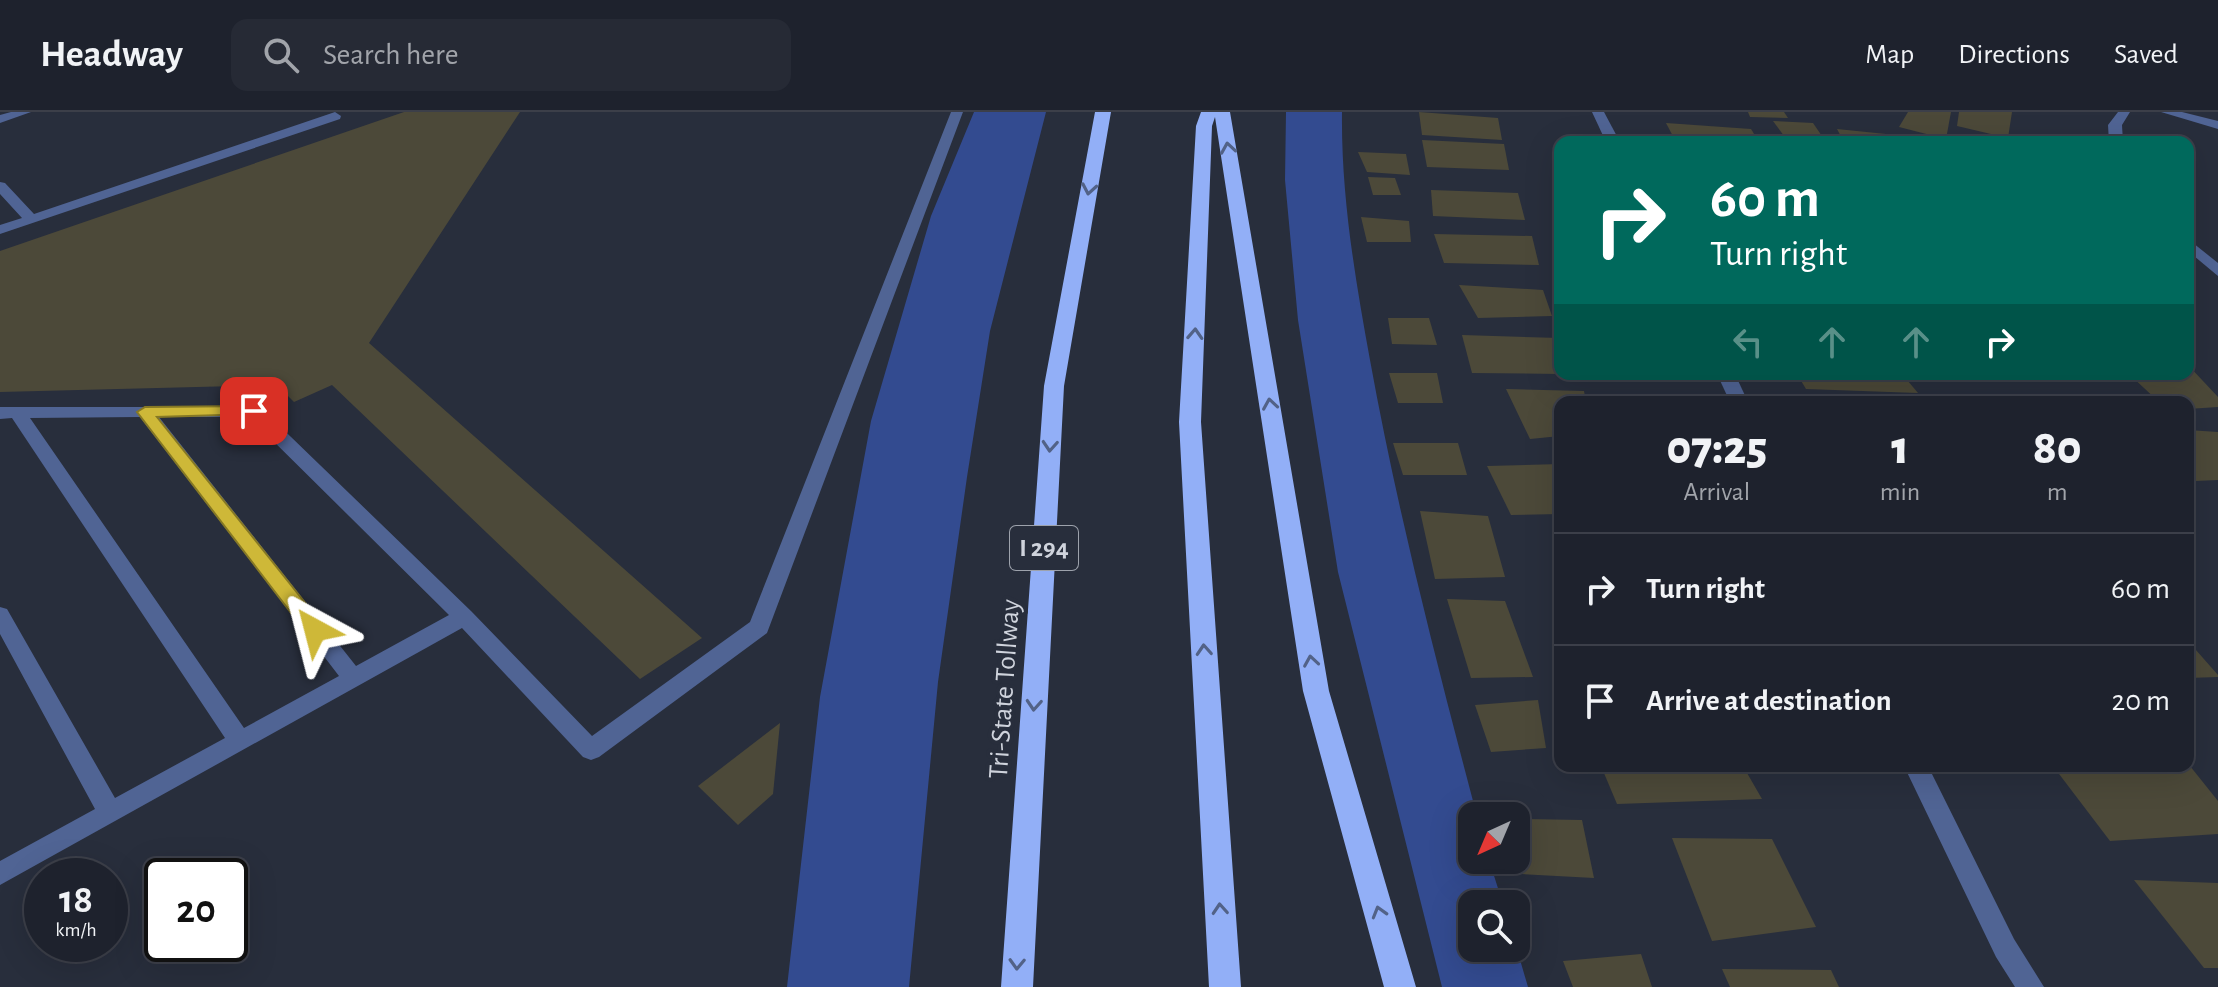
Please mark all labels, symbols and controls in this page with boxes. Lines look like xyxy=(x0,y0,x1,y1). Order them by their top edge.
search box xyxy=(231,19,791,91)
icon: search xyxy=(259,33,303,77)
text: Headway xyxy=(40,36,183,74)
text: Search here xyxy=(323,40,459,70)
text: Map xyxy=(1865,41,1914,69)
text: Directions xyxy=(1958,41,2070,69)
text: Saved xyxy=(2114,41,2178,69)
one-way arrow xyxy=(1220,141,1237,155)
icon: right xyxy=(1578,168,1682,272)
text: 60 m xyxy=(1710,171,1820,227)
one-way arrow xyxy=(1082,182,1099,196)
text: Turn right xyxy=(1710,236,1847,272)
icon: left xyxy=(1726,320,1770,364)
icon: ahead xyxy=(1810,320,1854,364)
icon: ahead xyxy=(1894,320,1938,364)
icon: right xyxy=(1978,320,2022,364)
one-way arrow xyxy=(1186,327,1203,340)
pin xyxy=(220,377,288,445)
icon: arrive xyxy=(232,389,276,433)
one-way arrow xyxy=(1262,398,1279,411)
text: 07:25 xyxy=(1666,425,1767,473)
text: 1 xyxy=(1891,425,1909,473)
text: 80 xyxy=(2033,425,2082,473)
one-way arrow xyxy=(1042,440,1059,453)
text: Arrival xyxy=(1683,479,1750,505)
text: min xyxy=(1880,479,1920,505)
text: m xyxy=(2047,479,2068,505)
road number: I 294 xyxy=(1010,526,1078,570)
icon: right xyxy=(1578,567,1622,611)
text: Turn right xyxy=(1646,574,1765,604)
text: 60 m xyxy=(2111,574,2170,604)
position arrow xyxy=(273,588,357,672)
street label: Tri-State Tollway xyxy=(985,598,1025,780)
one-way arrow xyxy=(1196,643,1213,656)
one-way arrow xyxy=(1303,654,1320,668)
icon: arrive xyxy=(1578,679,1622,723)
text: Arrive at destination xyxy=(1646,686,1892,716)
text: 20 m xyxy=(2112,686,2170,716)
one-way arrow xyxy=(1026,699,1043,712)
north arrow xyxy=(1458,802,1530,874)
map controls xyxy=(1458,802,1530,962)
speed limit sign: 20 xyxy=(144,858,248,962)
text: 18 xyxy=(59,880,93,920)
button: search xyxy=(1458,890,1530,962)
one-way arrow xyxy=(1212,902,1229,915)
one-way arrow xyxy=(1372,906,1388,919)
text: km/h xyxy=(55,920,97,940)
one-way arrow xyxy=(1009,959,1026,971)

